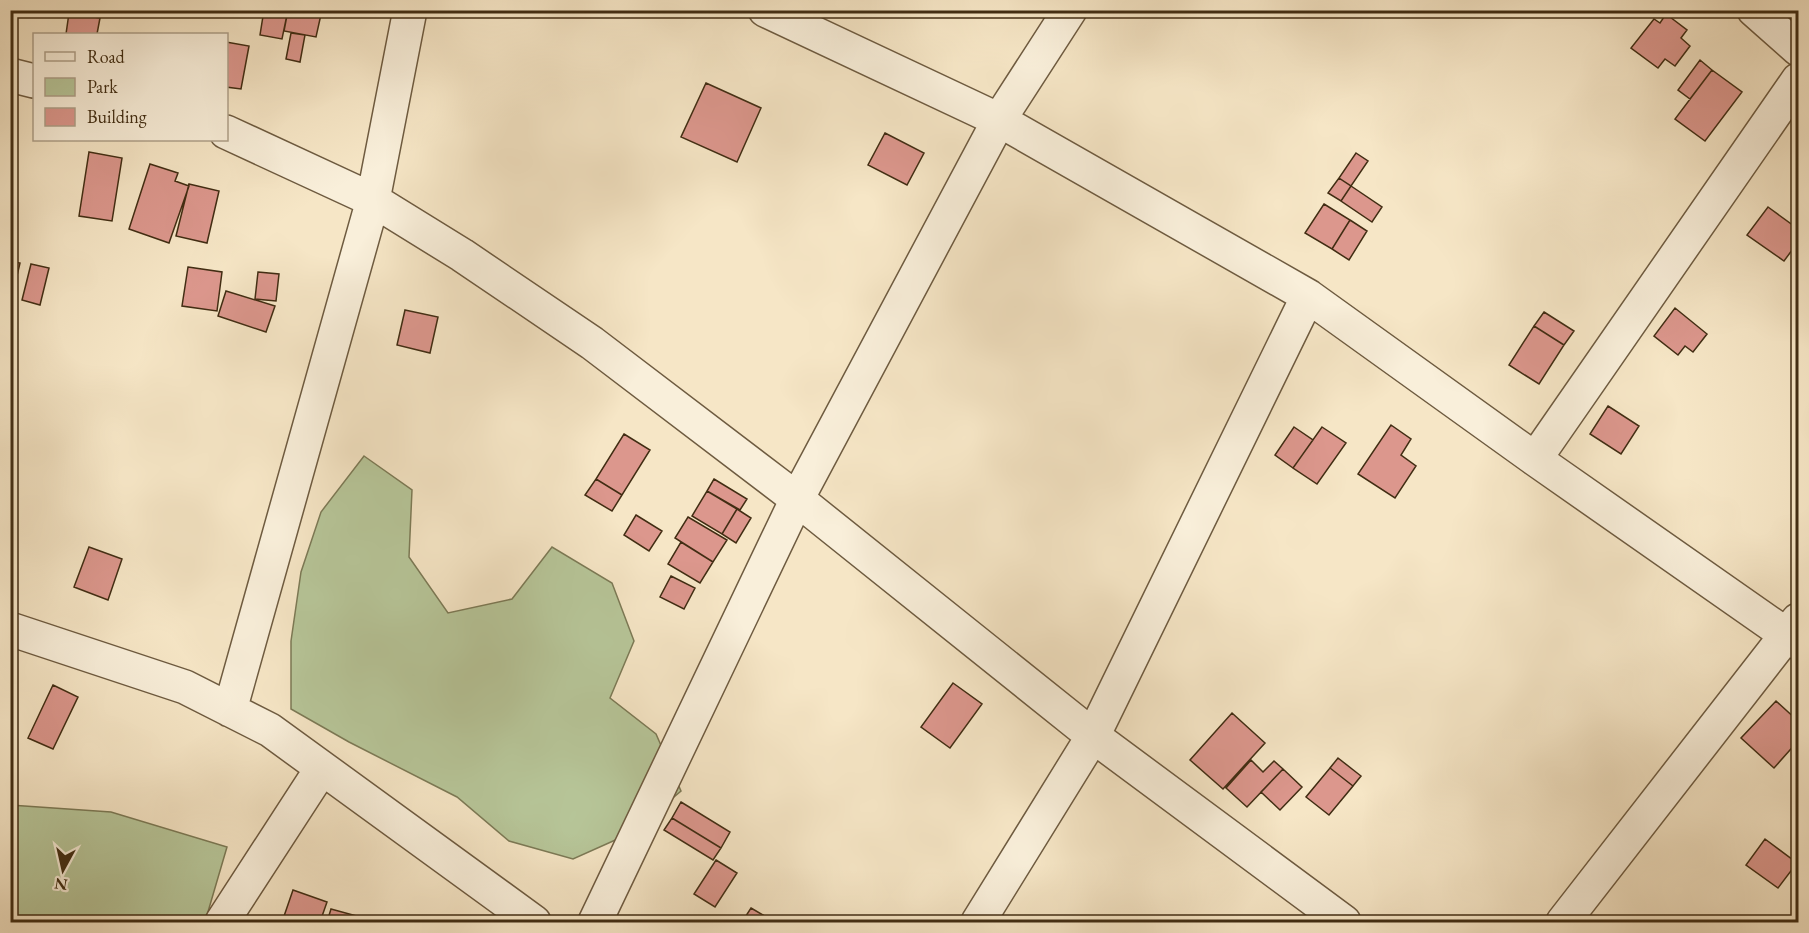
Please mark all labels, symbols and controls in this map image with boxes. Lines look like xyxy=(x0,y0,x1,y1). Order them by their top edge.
legend xyxy=(33,33,228,141)
text: Road xyxy=(87,45,126,68)
text: Park xyxy=(87,75,118,98)
text: Building xyxy=(87,105,147,128)
north arrow xyxy=(33,840,93,900)
text: N xyxy=(53,873,69,896)

